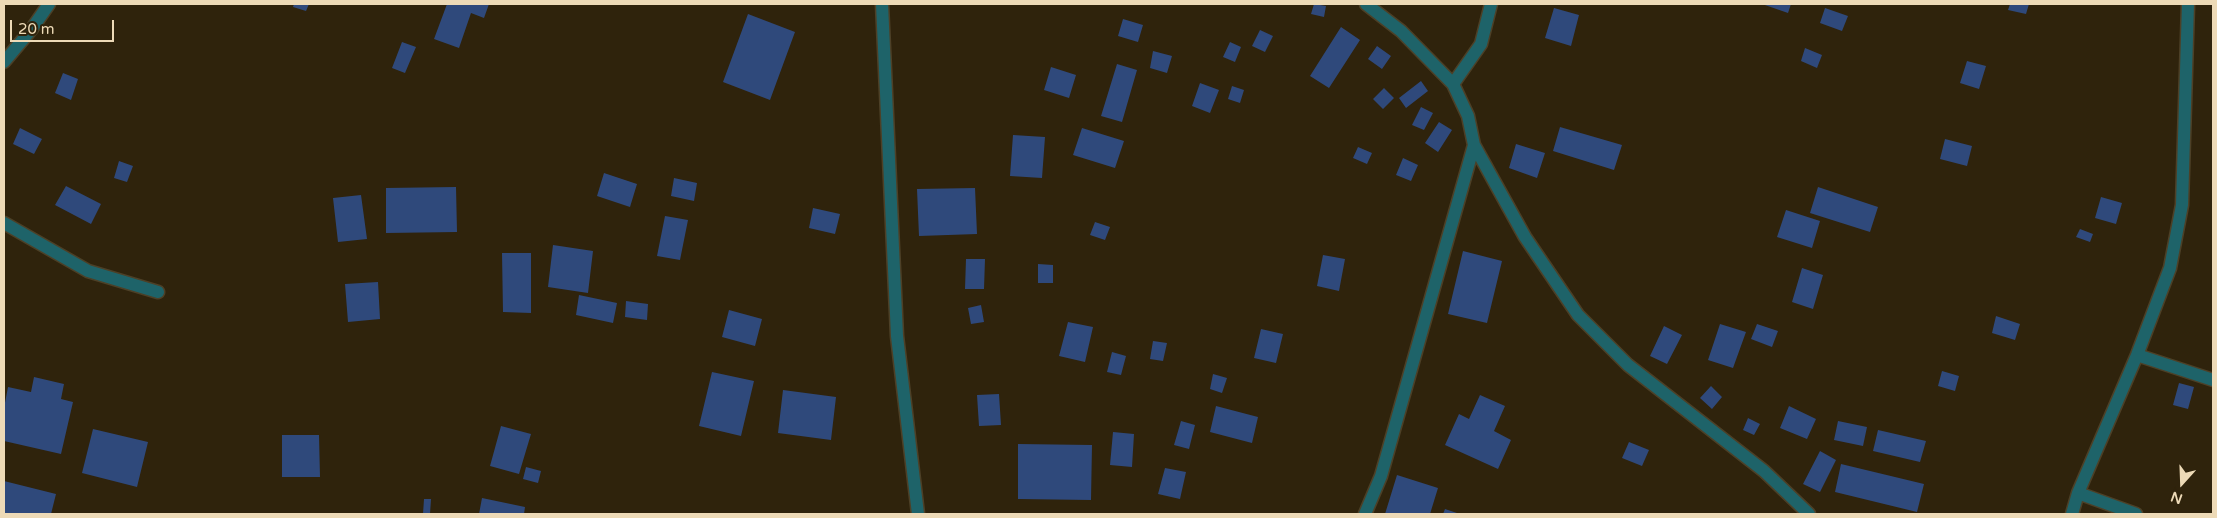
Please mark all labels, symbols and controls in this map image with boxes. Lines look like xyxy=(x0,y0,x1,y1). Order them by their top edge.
scale bar xyxy=(12,10,116,42)
text: 20 m xyxy=(18,20,55,38)
north arrow xyxy=(2157,458,2207,508)
text: N xyxy=(2169,488,2185,507)

